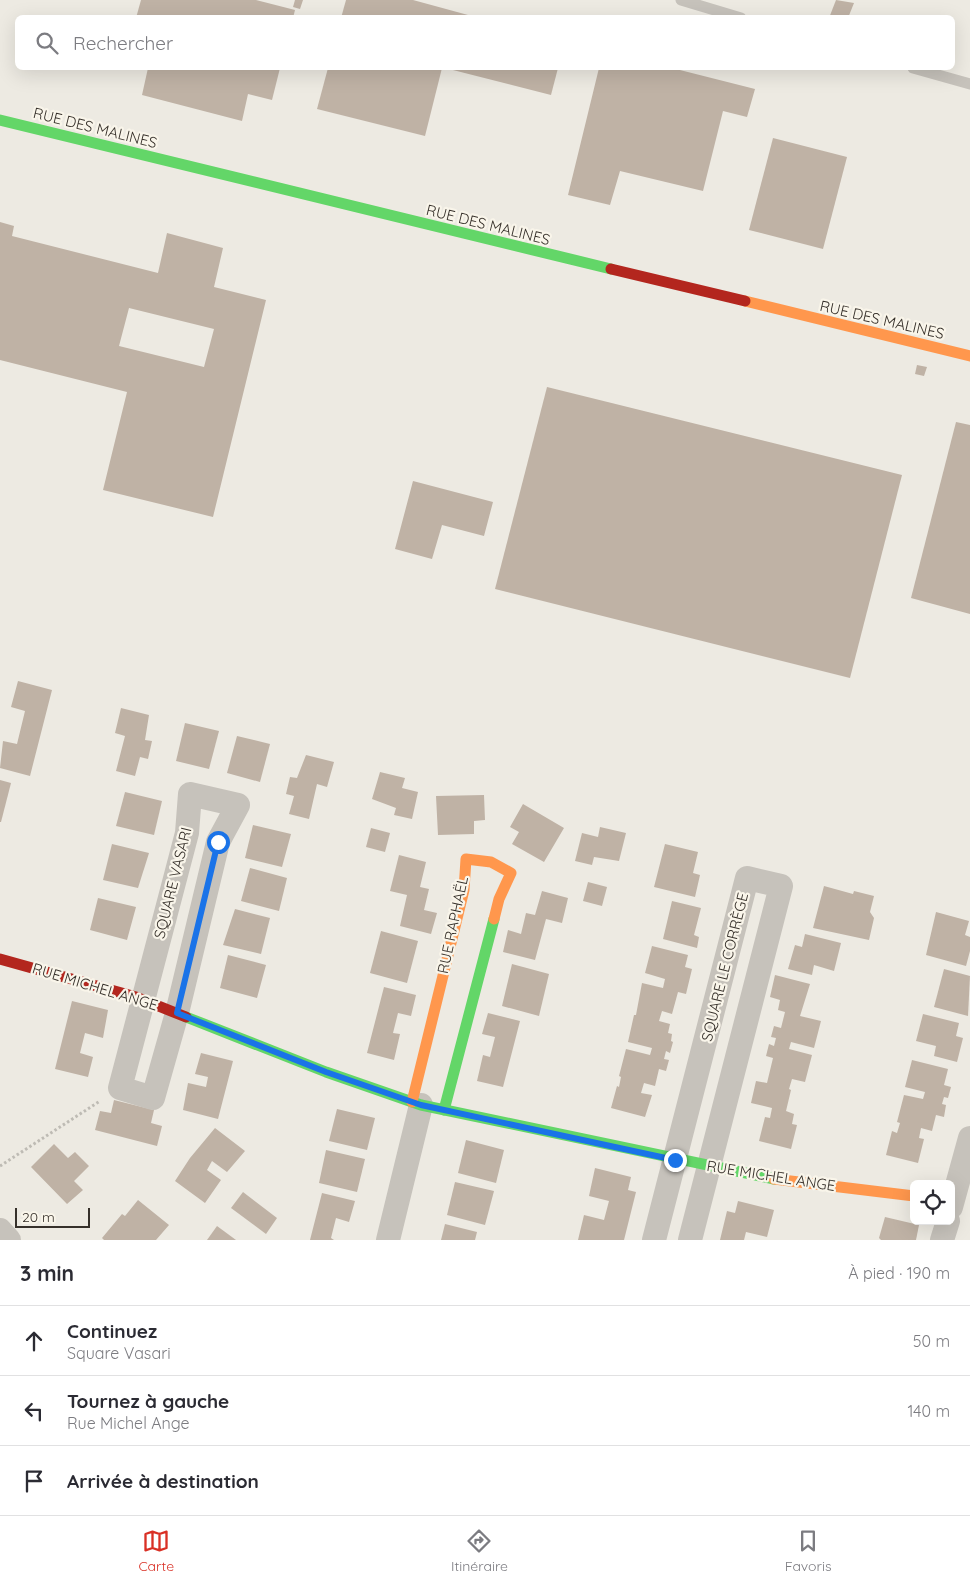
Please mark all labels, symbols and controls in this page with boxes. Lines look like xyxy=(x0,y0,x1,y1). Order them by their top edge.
search box xyxy=(15,15,955,70)
icon: search xyxy=(33,29,61,57)
text: Rechercher xyxy=(73,31,173,55)
street label: RUE DES MALINES xyxy=(31,103,159,152)
street label: RUE DES MALINES xyxy=(424,200,552,249)
street label: RUE DES MALINES xyxy=(818,296,946,343)
street label: SQUARE VASARI xyxy=(149,825,196,941)
route start xyxy=(207,831,230,854)
street label: RUE RAPHAËL xyxy=(433,874,472,975)
street label: SQUARE LE CORRÈGE xyxy=(697,891,752,1043)
street label: RUE MICHEL ANGE xyxy=(30,958,160,1015)
route end xyxy=(664,1149,687,1172)
street label: RUE MICHEL ANGE xyxy=(705,1156,837,1195)
map controls xyxy=(910,1180,955,1225)
button: locate xyxy=(910,1180,955,1225)
scale bar xyxy=(15,1205,90,1228)
text: 20 m xyxy=(22,1208,55,1226)
text: 3 min xyxy=(20,1260,74,1286)
text: À pied · 190 m xyxy=(848,1263,950,1283)
text: Continuez xyxy=(67,1319,157,1343)
icon: ahead xyxy=(20,1327,48,1355)
text: 50 m xyxy=(913,1331,950,1351)
text: Square Vasari xyxy=(67,1343,171,1363)
text: Tournez à gauche xyxy=(67,1389,229,1413)
icon: left xyxy=(20,1397,48,1425)
text: 140 m xyxy=(907,1401,950,1421)
text: Rue Michel Ange xyxy=(67,1413,190,1433)
icon: arrive xyxy=(20,1467,48,1495)
text: Arrivée à destination xyxy=(67,1469,259,1493)
tab: Carte xyxy=(138,1527,174,1575)
tab: Itinéraire xyxy=(451,1527,508,1575)
tab: Favoris xyxy=(785,1527,832,1575)

